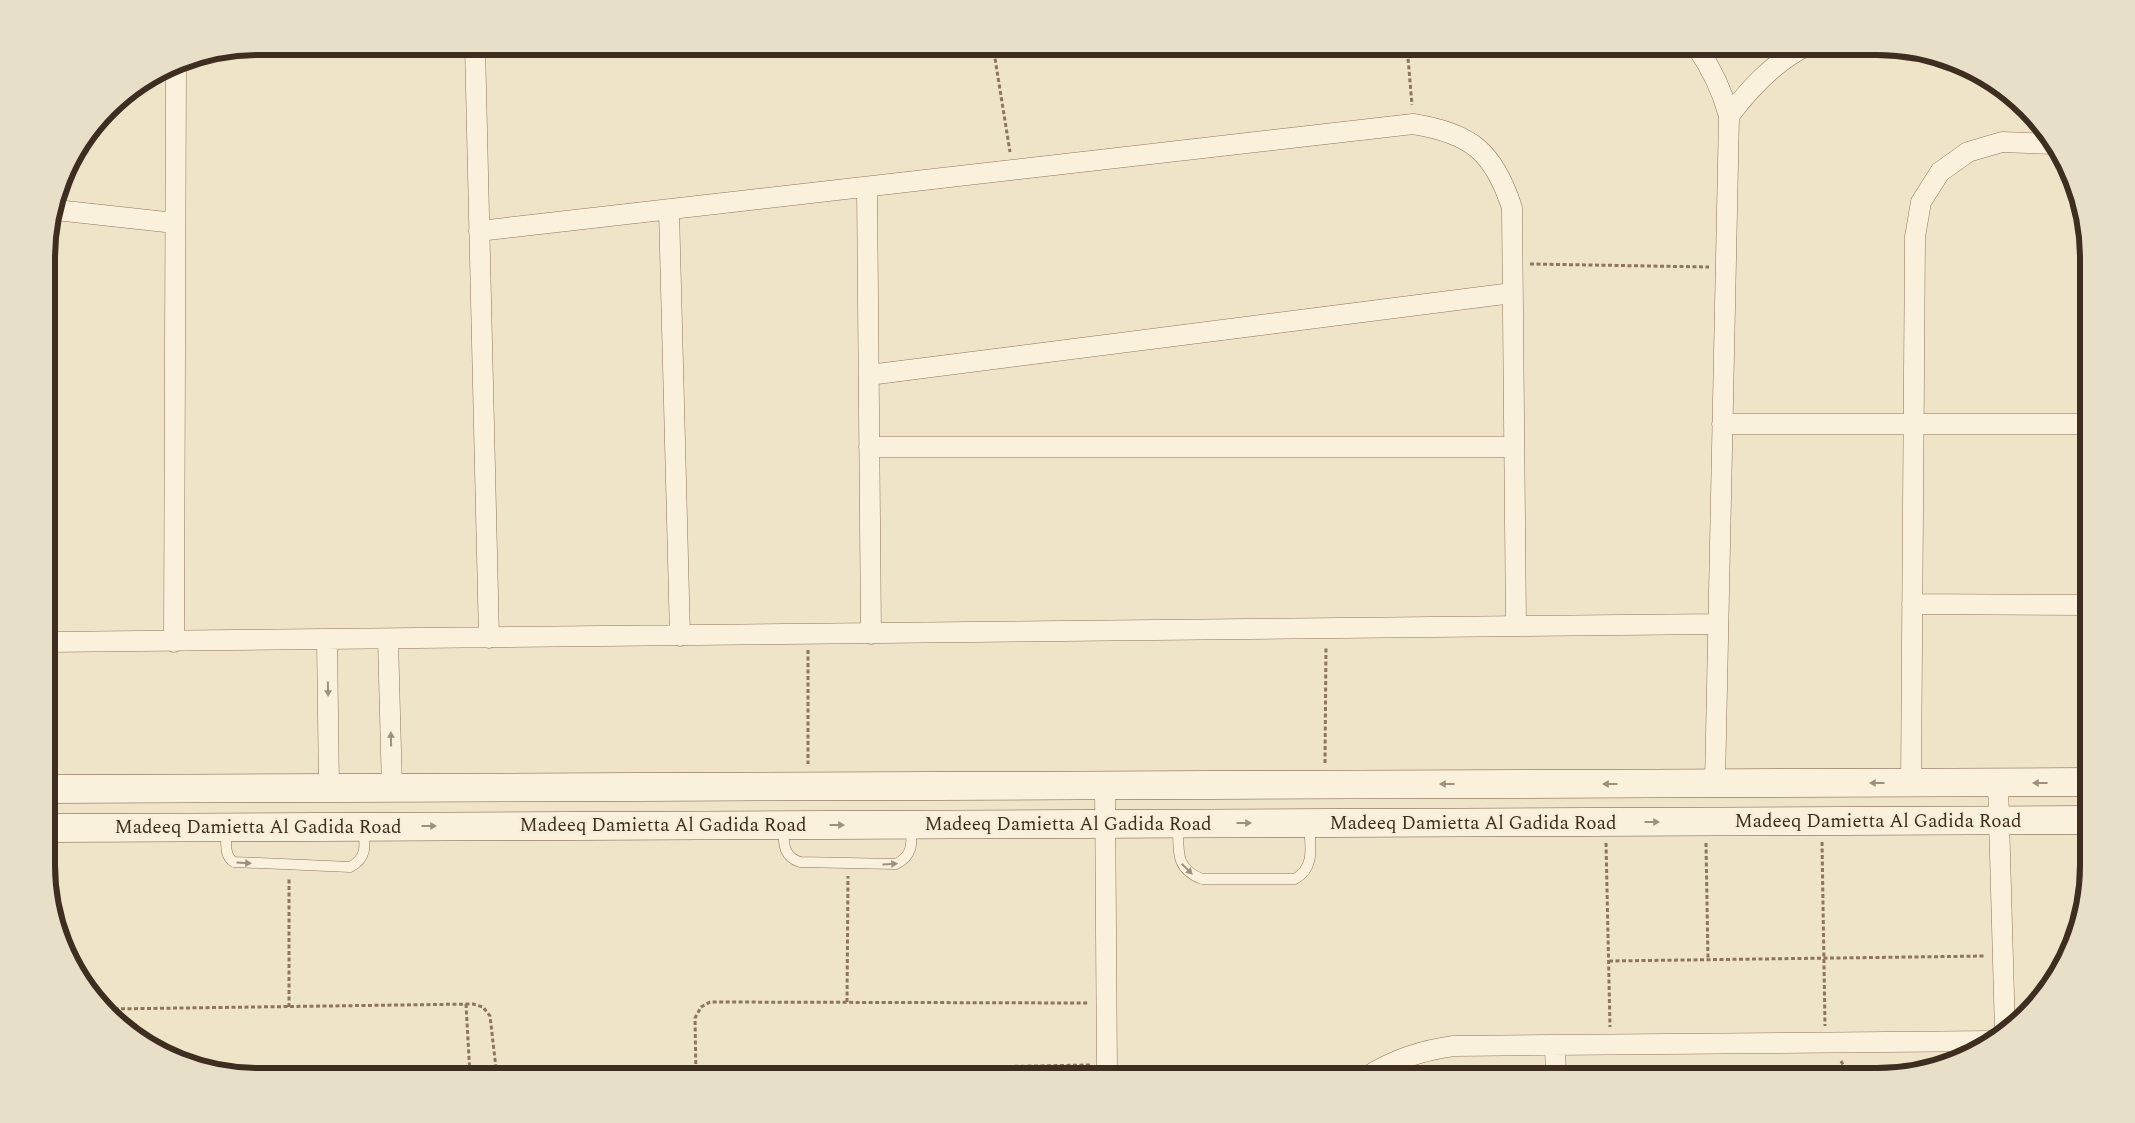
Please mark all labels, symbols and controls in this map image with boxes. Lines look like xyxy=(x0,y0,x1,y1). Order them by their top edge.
one-way arrow xyxy=(324,681,332,697)
one-way arrow xyxy=(386,731,394,747)
one-way arrow xyxy=(1869,779,1885,787)
one-way arrow xyxy=(2032,779,2048,787)
one-way arrow xyxy=(1439,780,1455,788)
one-way arrow xyxy=(1602,780,1618,788)
street label: Madeeq Damietta Al Gadida Road xyxy=(1734,807,2022,836)
street label: Madeeq Damietta Al Gadida Road xyxy=(1329,809,1617,838)
street label: Madeeq Damietta Al Gadida Road xyxy=(924,810,1212,839)
street label: Madeeq Damietta Al Gadida Road xyxy=(519,811,807,840)
street label: Madeeq Damietta Al Gadida Road xyxy=(114,813,402,842)
one-way arrow xyxy=(1644,818,1660,826)
one-way arrow xyxy=(1236,819,1252,827)
one-way arrow xyxy=(829,821,845,829)
one-way arrow xyxy=(421,822,437,830)
one-way arrow xyxy=(237,859,253,867)
one-way arrow xyxy=(883,859,899,867)
one-way arrow xyxy=(1181,863,1193,875)

